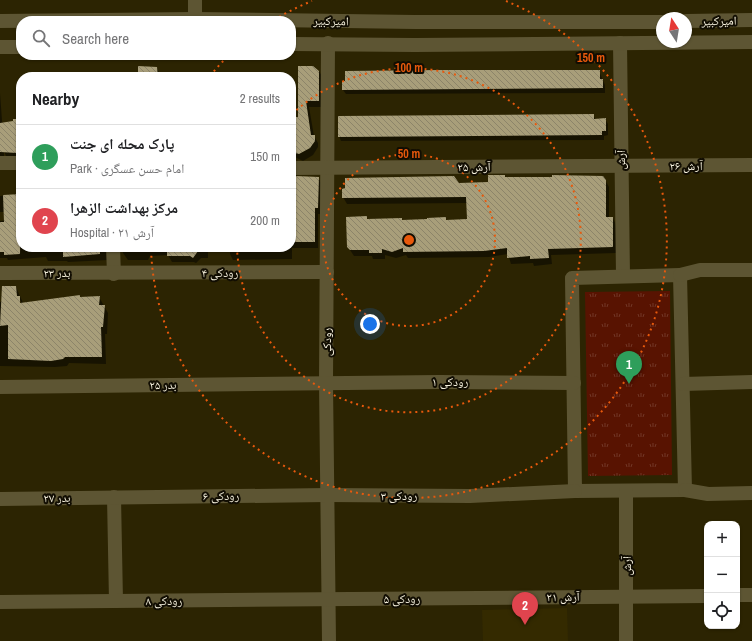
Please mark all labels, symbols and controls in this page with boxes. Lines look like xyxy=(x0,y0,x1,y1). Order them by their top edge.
north arrow xyxy=(656,12,692,48)
street label: امیرکبیر xyxy=(312,13,349,29)
street label: امیرکبیر xyxy=(700,13,737,29)
search box xyxy=(16,16,296,60)
icon: search xyxy=(30,27,52,49)
text: Search here xyxy=(62,28,129,49)
text: 150 m xyxy=(577,50,605,66)
text: 100 m xyxy=(395,60,423,76)
text: Nearby xyxy=(32,87,79,110)
text: 2 results xyxy=(240,90,280,107)
text: پارک محله ای جنت xyxy=(70,133,174,154)
text: 50 m xyxy=(398,146,420,162)
text: 1 xyxy=(42,148,48,165)
text: 150 m xyxy=(250,148,280,165)
street label: آرش xyxy=(613,149,629,170)
street label: آرش ۲۶ xyxy=(669,158,704,174)
street label: آرش ۲۵ xyxy=(457,159,492,175)
text: Park · امام حسن عسگری xyxy=(70,160,184,177)
text: مرکز بهداشت الزهرا xyxy=(70,197,178,218)
text: 2 xyxy=(42,212,48,229)
text: 200 m xyxy=(250,212,280,229)
text: Hospital · آرش ۲۱ xyxy=(70,224,154,241)
centre of rings xyxy=(402,233,416,247)
street label: بدر ۲۳ xyxy=(43,265,71,281)
street label: رودکی ۴ xyxy=(202,265,239,281)
your location xyxy=(360,314,380,334)
street label: رودکی xyxy=(319,327,335,356)
pin: 1 xyxy=(616,351,642,384)
street label: رودکی ۱ xyxy=(432,374,469,390)
street label: بدر ۲۵ xyxy=(149,377,177,393)
street label: رودکی ۶ xyxy=(203,488,240,504)
street label: رودکی ۳ xyxy=(381,488,418,504)
street label: بدر ۲۷ xyxy=(43,490,71,506)
map controls xyxy=(704,521,740,629)
button: + xyxy=(704,521,740,557)
street label: آرش xyxy=(619,555,635,576)
button: − xyxy=(704,557,740,593)
street label: آرش ۲۱ xyxy=(546,589,581,605)
street label: رودکی ۵ xyxy=(384,591,421,607)
pin: 2 xyxy=(512,592,538,625)
street label: رودکی ۸ xyxy=(146,593,183,609)
button: locate xyxy=(704,593,740,629)

